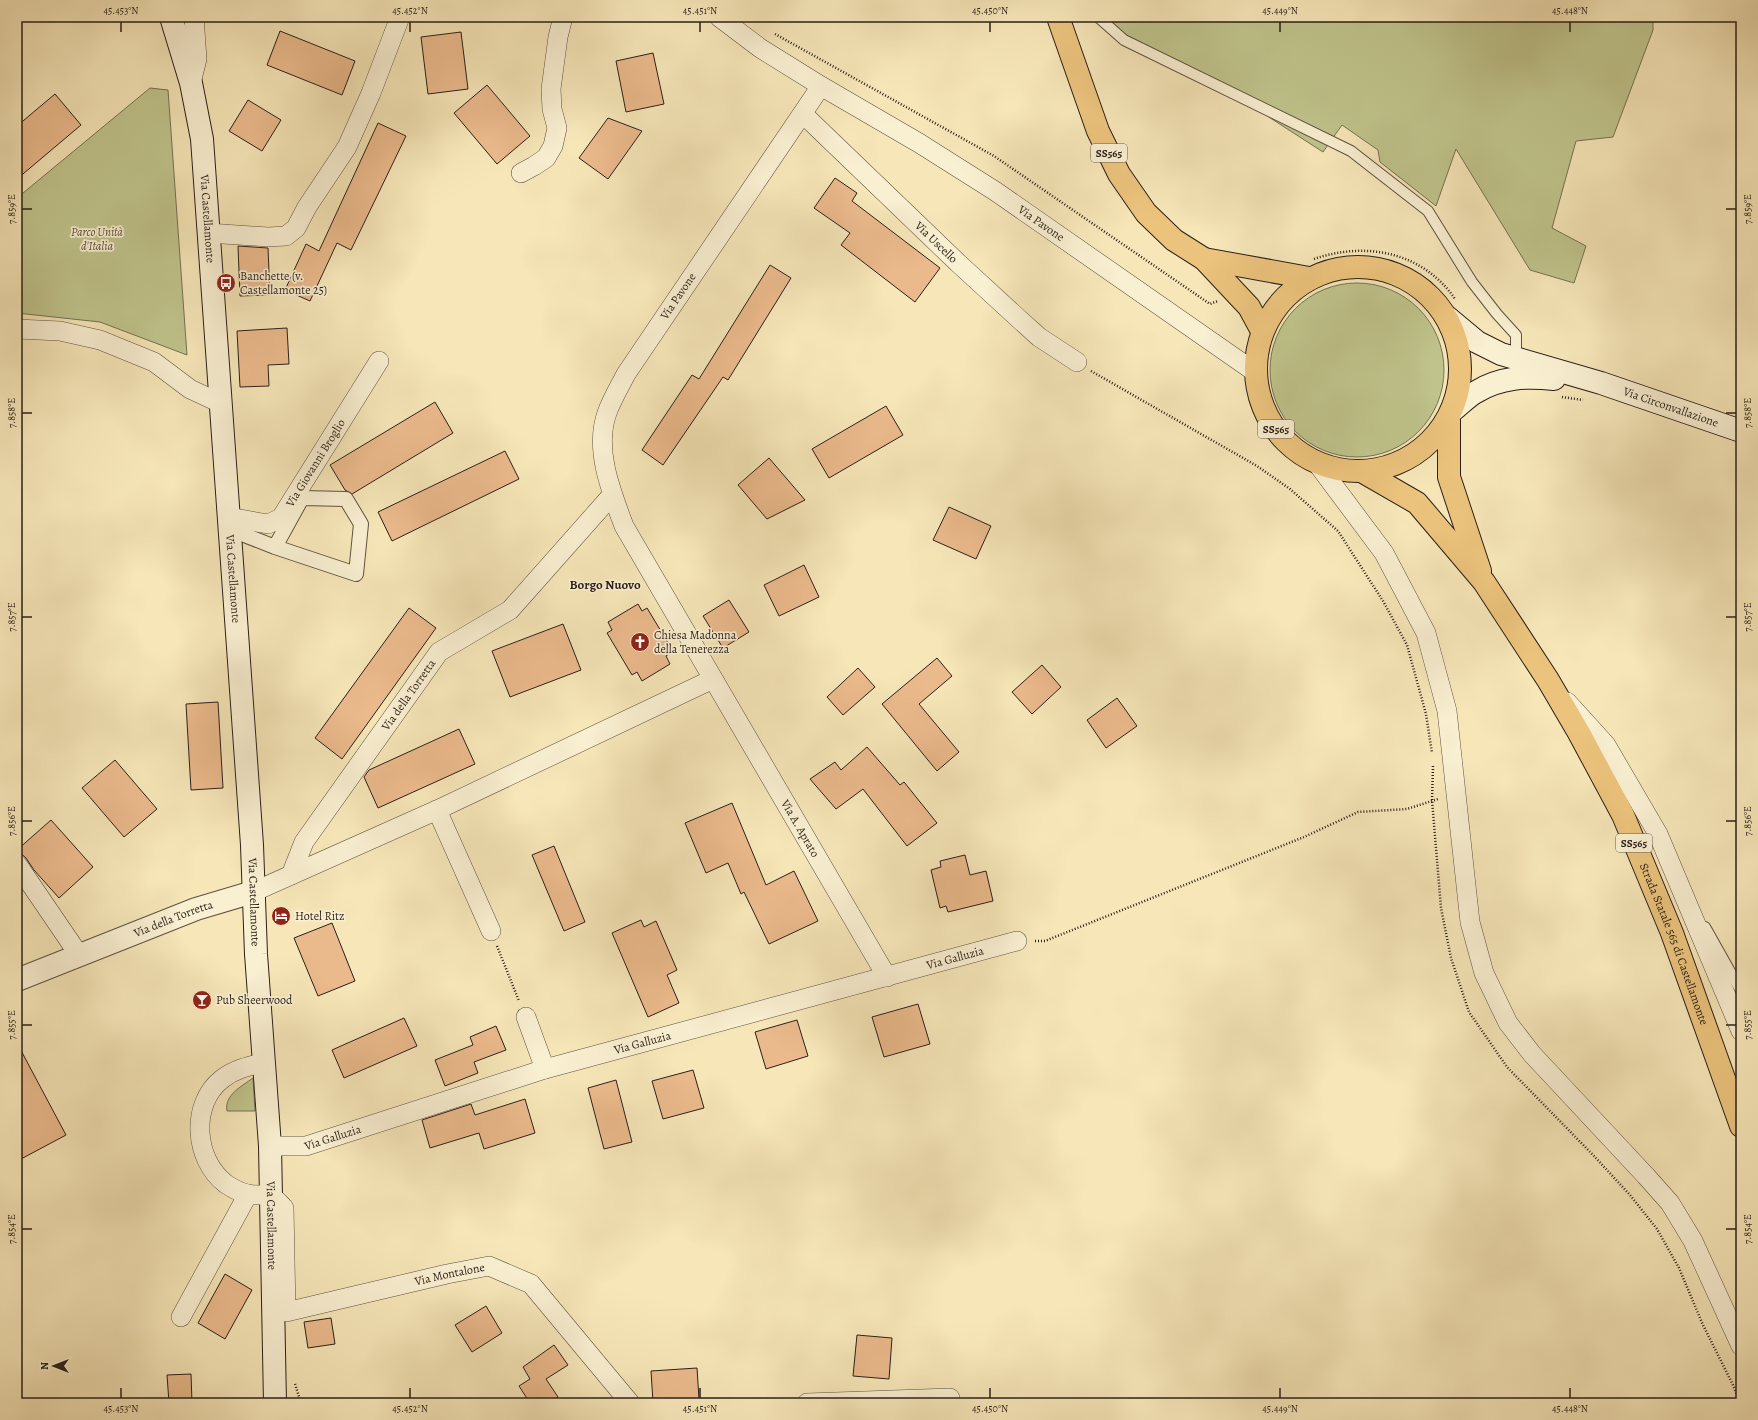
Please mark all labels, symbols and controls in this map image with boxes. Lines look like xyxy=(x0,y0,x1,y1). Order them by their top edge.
text: 45.453°N xyxy=(103,4,139,17)
text: 45.452°N xyxy=(392,4,428,17)
text: 45.451°N xyxy=(683,4,717,17)
text: 45.450°N xyxy=(972,4,1008,17)
text: 45.449°N xyxy=(1262,4,1298,17)
text: 45.448°N xyxy=(1552,4,1588,17)
road number: SS565 xyxy=(1091,144,1127,162)
street label: Via Castellamonte xyxy=(196,173,219,264)
text: 7.859°E xyxy=(5,194,18,224)
text: 7.859°E xyxy=(1741,194,1754,224)
street label: Via Pavone xyxy=(1014,201,1068,245)
street label: Via Uscello xyxy=(911,217,961,266)
park label: Parco Unità d'Italia xyxy=(71,224,123,254)
place label: Banchette (v. Castellamonte 25) xyxy=(240,268,327,298)
street label: Via Pavone xyxy=(656,270,699,323)
bus stop icon: Banchette (v. Castellamonte 25) xyxy=(215,272,237,294)
street label: Via Circonvallazione xyxy=(1620,383,1721,431)
text: 7.858°E xyxy=(5,398,18,428)
text: 7.858°E xyxy=(1741,398,1754,428)
street label: Via Giovanni Broglio xyxy=(281,416,349,511)
road number: SS565 xyxy=(1258,420,1294,438)
street label: Via Castellamonte xyxy=(222,533,244,624)
district label: Borgo Nuovo xyxy=(569,576,641,593)
text: 7.857°E xyxy=(5,602,18,632)
text: 7.857°E xyxy=(1741,602,1754,632)
place label: Chiesa Madonna della Tenerezza xyxy=(654,627,737,657)
church icon: Chiesa Madonna della Tenerezza xyxy=(629,631,651,653)
street label: Via della Torretta xyxy=(377,656,440,734)
street label: Via A. Aprato xyxy=(777,796,823,860)
text: 7.856°E xyxy=(5,806,18,836)
text: 7.856°E xyxy=(1741,806,1754,836)
road number: SS565 xyxy=(1616,834,1652,852)
street label: Via Castellamonte xyxy=(244,856,264,947)
street label: Strada Statale 565 di Castellamonte xyxy=(1636,861,1712,1027)
street label: Via della Torretta xyxy=(130,896,215,941)
hotel icon: Hotel Ritz xyxy=(270,905,292,927)
place label: Hotel Ritz xyxy=(295,908,345,924)
street label: Via Galluzia xyxy=(924,942,986,973)
bar icon: Pub Sheerwood xyxy=(191,989,213,1011)
place label: Pub Sheerwood xyxy=(216,992,293,1008)
text: 7.855°E xyxy=(5,1010,18,1040)
text: 7.855°E xyxy=(1741,1010,1754,1040)
street label: Via Galluzia xyxy=(611,1027,673,1058)
street label: Via Galluzia xyxy=(301,1121,363,1154)
street label: Via Castellamonte xyxy=(263,1180,280,1270)
text: 7.854°E xyxy=(5,1214,18,1244)
text: 7.854°E xyxy=(1741,1214,1754,1244)
street label: Via Montalone xyxy=(412,1259,486,1290)
north arrow xyxy=(34,1346,74,1386)
text: N xyxy=(37,1362,52,1370)
text: 45.453°N xyxy=(103,1402,139,1415)
text: 45.452°N xyxy=(392,1402,428,1415)
text: 45.451°N xyxy=(683,1402,717,1415)
text: 45.450°N xyxy=(972,1402,1008,1415)
text: 45.449°N xyxy=(1262,1402,1298,1415)
text: 45.448°N xyxy=(1552,1402,1588,1415)

